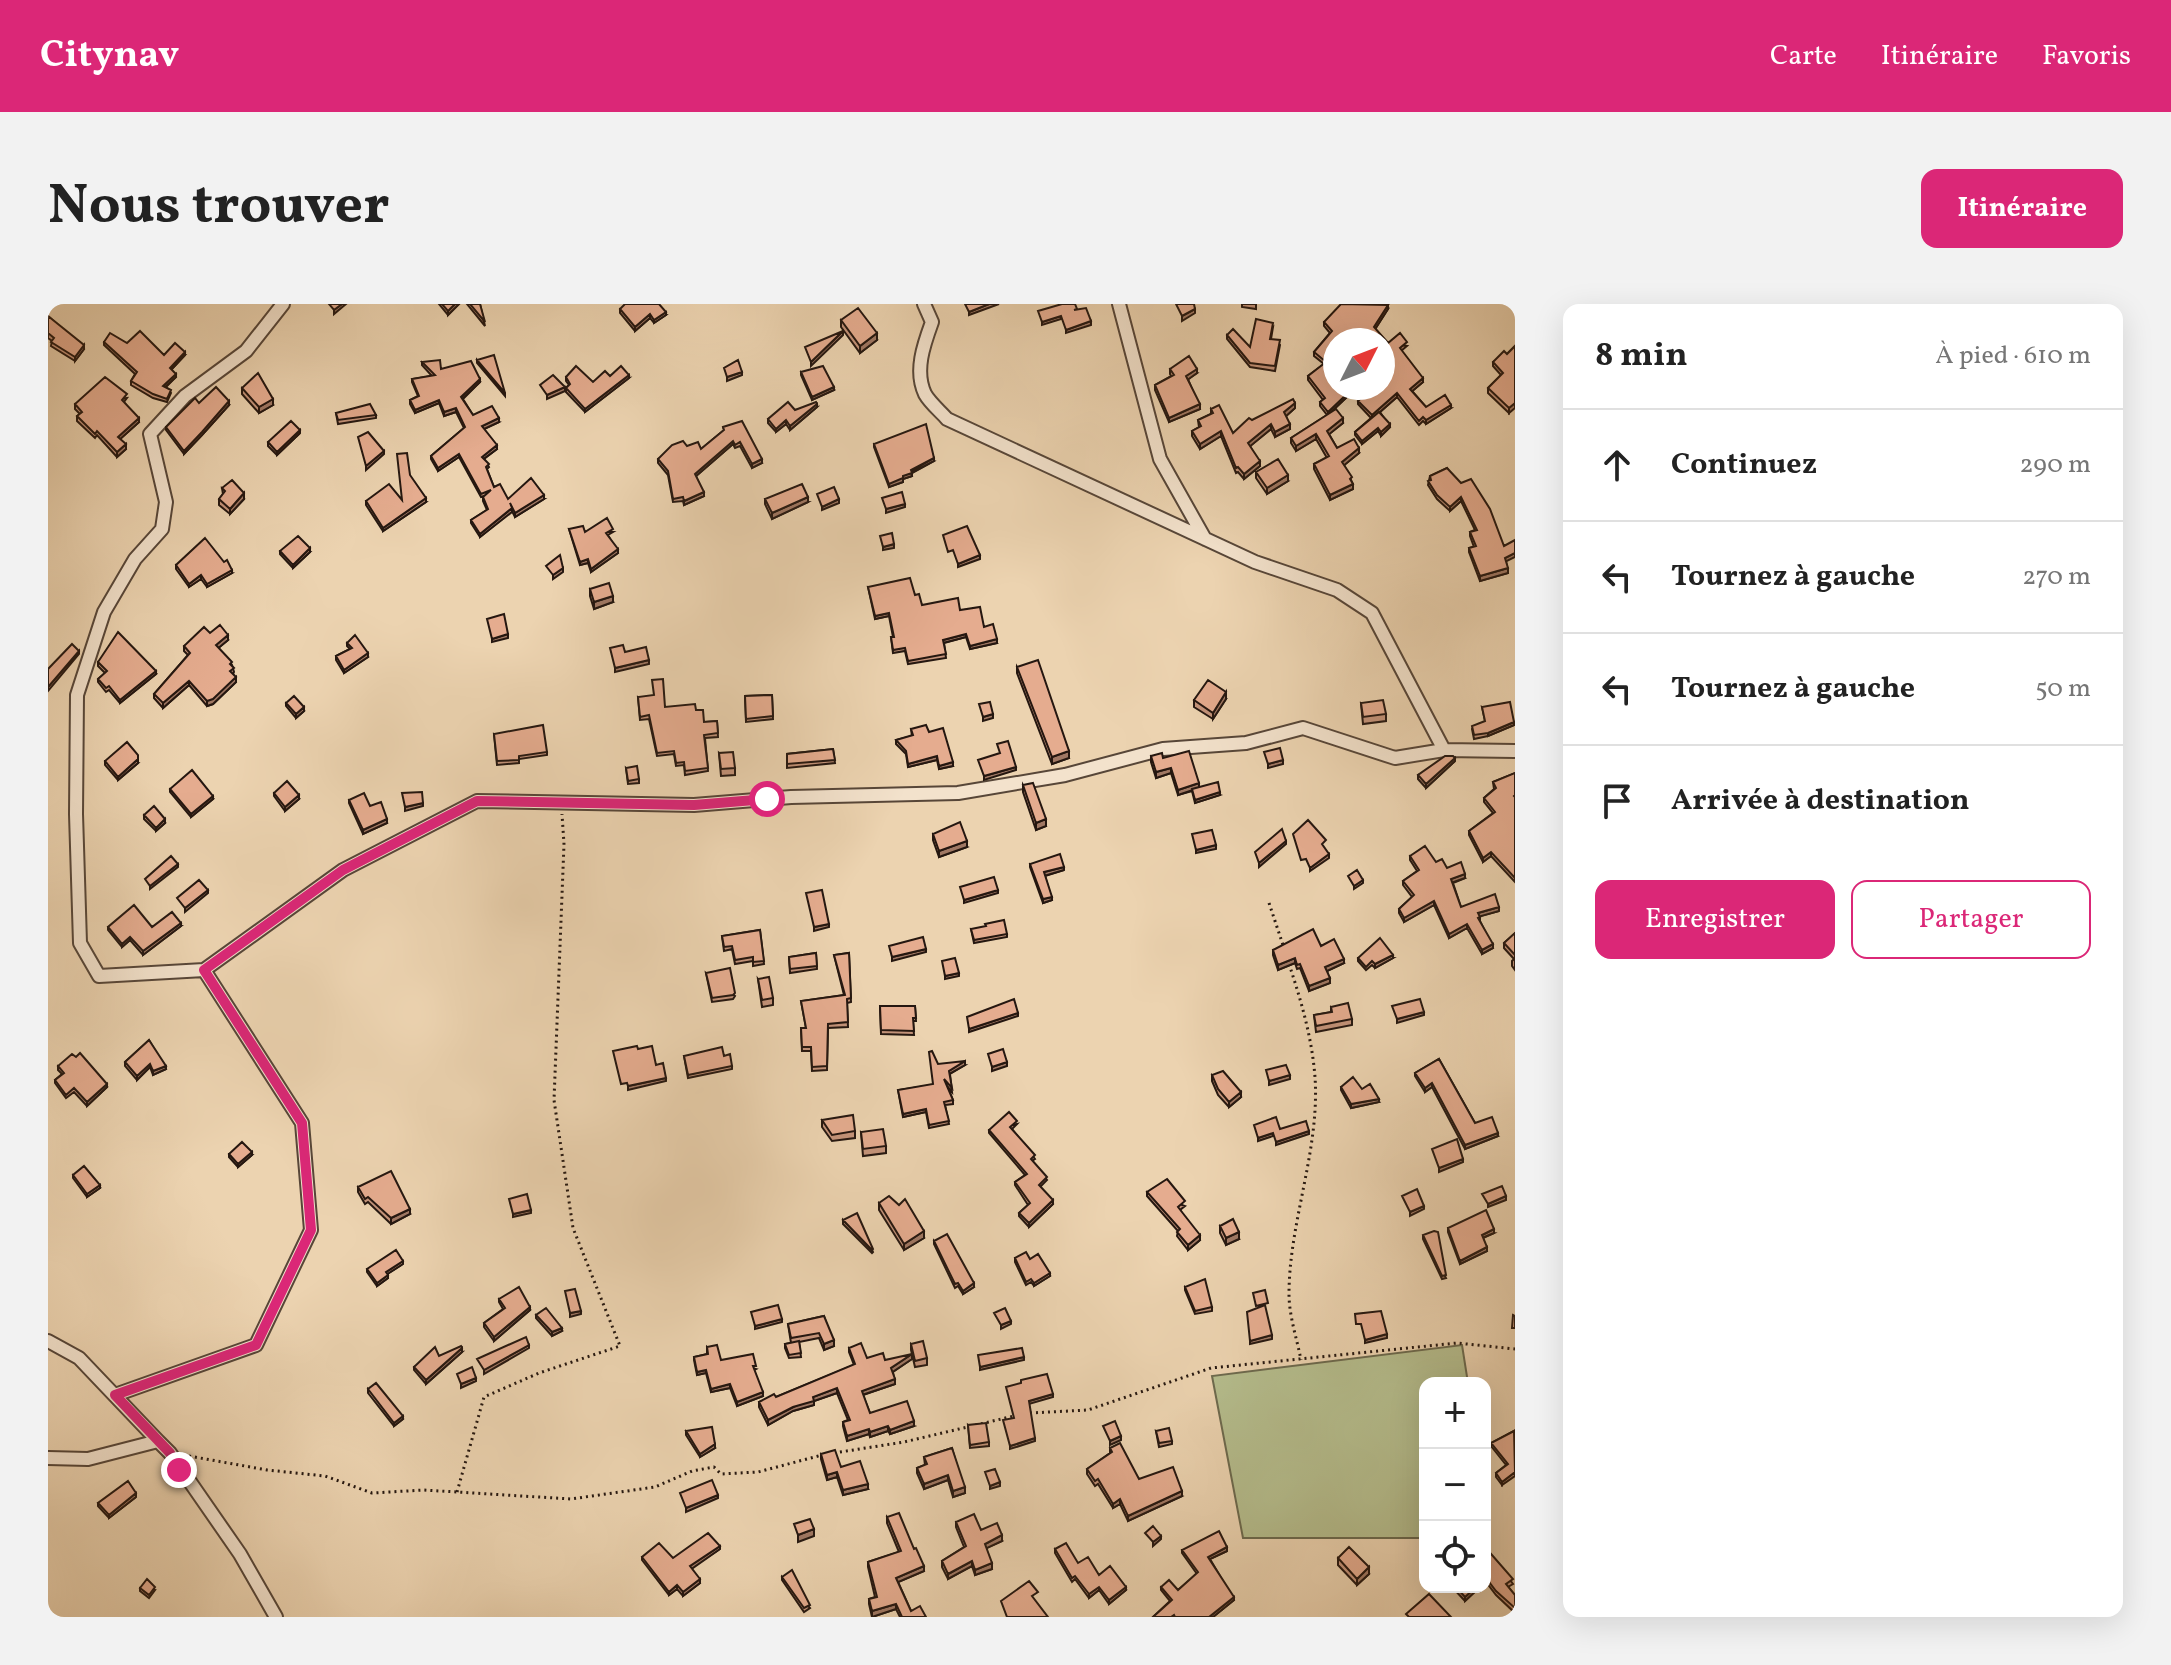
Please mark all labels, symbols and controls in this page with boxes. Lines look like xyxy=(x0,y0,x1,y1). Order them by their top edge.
text: Citynav xyxy=(40,30,179,83)
text: Carte xyxy=(1770,37,1837,76)
text: Itinéraire xyxy=(1881,37,1998,76)
text: Favoris xyxy=(2042,37,2131,76)
text: Nous trouver xyxy=(48,169,390,247)
button: Itinéraire xyxy=(1921,169,2123,248)
north arrow xyxy=(1323,328,1395,400)
text: 8 min xyxy=(1595,333,1688,380)
text: À pied · 610 m xyxy=(1935,338,2091,374)
icon: ahead xyxy=(1595,443,1639,487)
text: Continuez xyxy=(1671,444,1817,486)
text: 290 m xyxy=(2019,447,2091,483)
icon: left xyxy=(1595,555,1639,599)
text: Tournez à gauche xyxy=(1671,556,1915,598)
text: 270 m xyxy=(2022,559,2091,595)
icon: left xyxy=(1595,667,1639,711)
text: Tournez à gauche xyxy=(1671,668,1915,710)
text: 50 m xyxy=(2035,671,2091,707)
icon: arrive xyxy=(1595,779,1639,823)
text: Arrivée à destination xyxy=(1671,780,1970,822)
route start xyxy=(749,781,785,817)
button: Enregistrer xyxy=(1595,880,1835,959)
button: Partager xyxy=(1851,880,2091,959)
map controls xyxy=(1419,1377,1491,1593)
button: + xyxy=(1419,1377,1491,1449)
button: − xyxy=(1419,1449,1491,1521)
route end xyxy=(161,1452,197,1488)
button: locate xyxy=(1419,1521,1491,1593)

